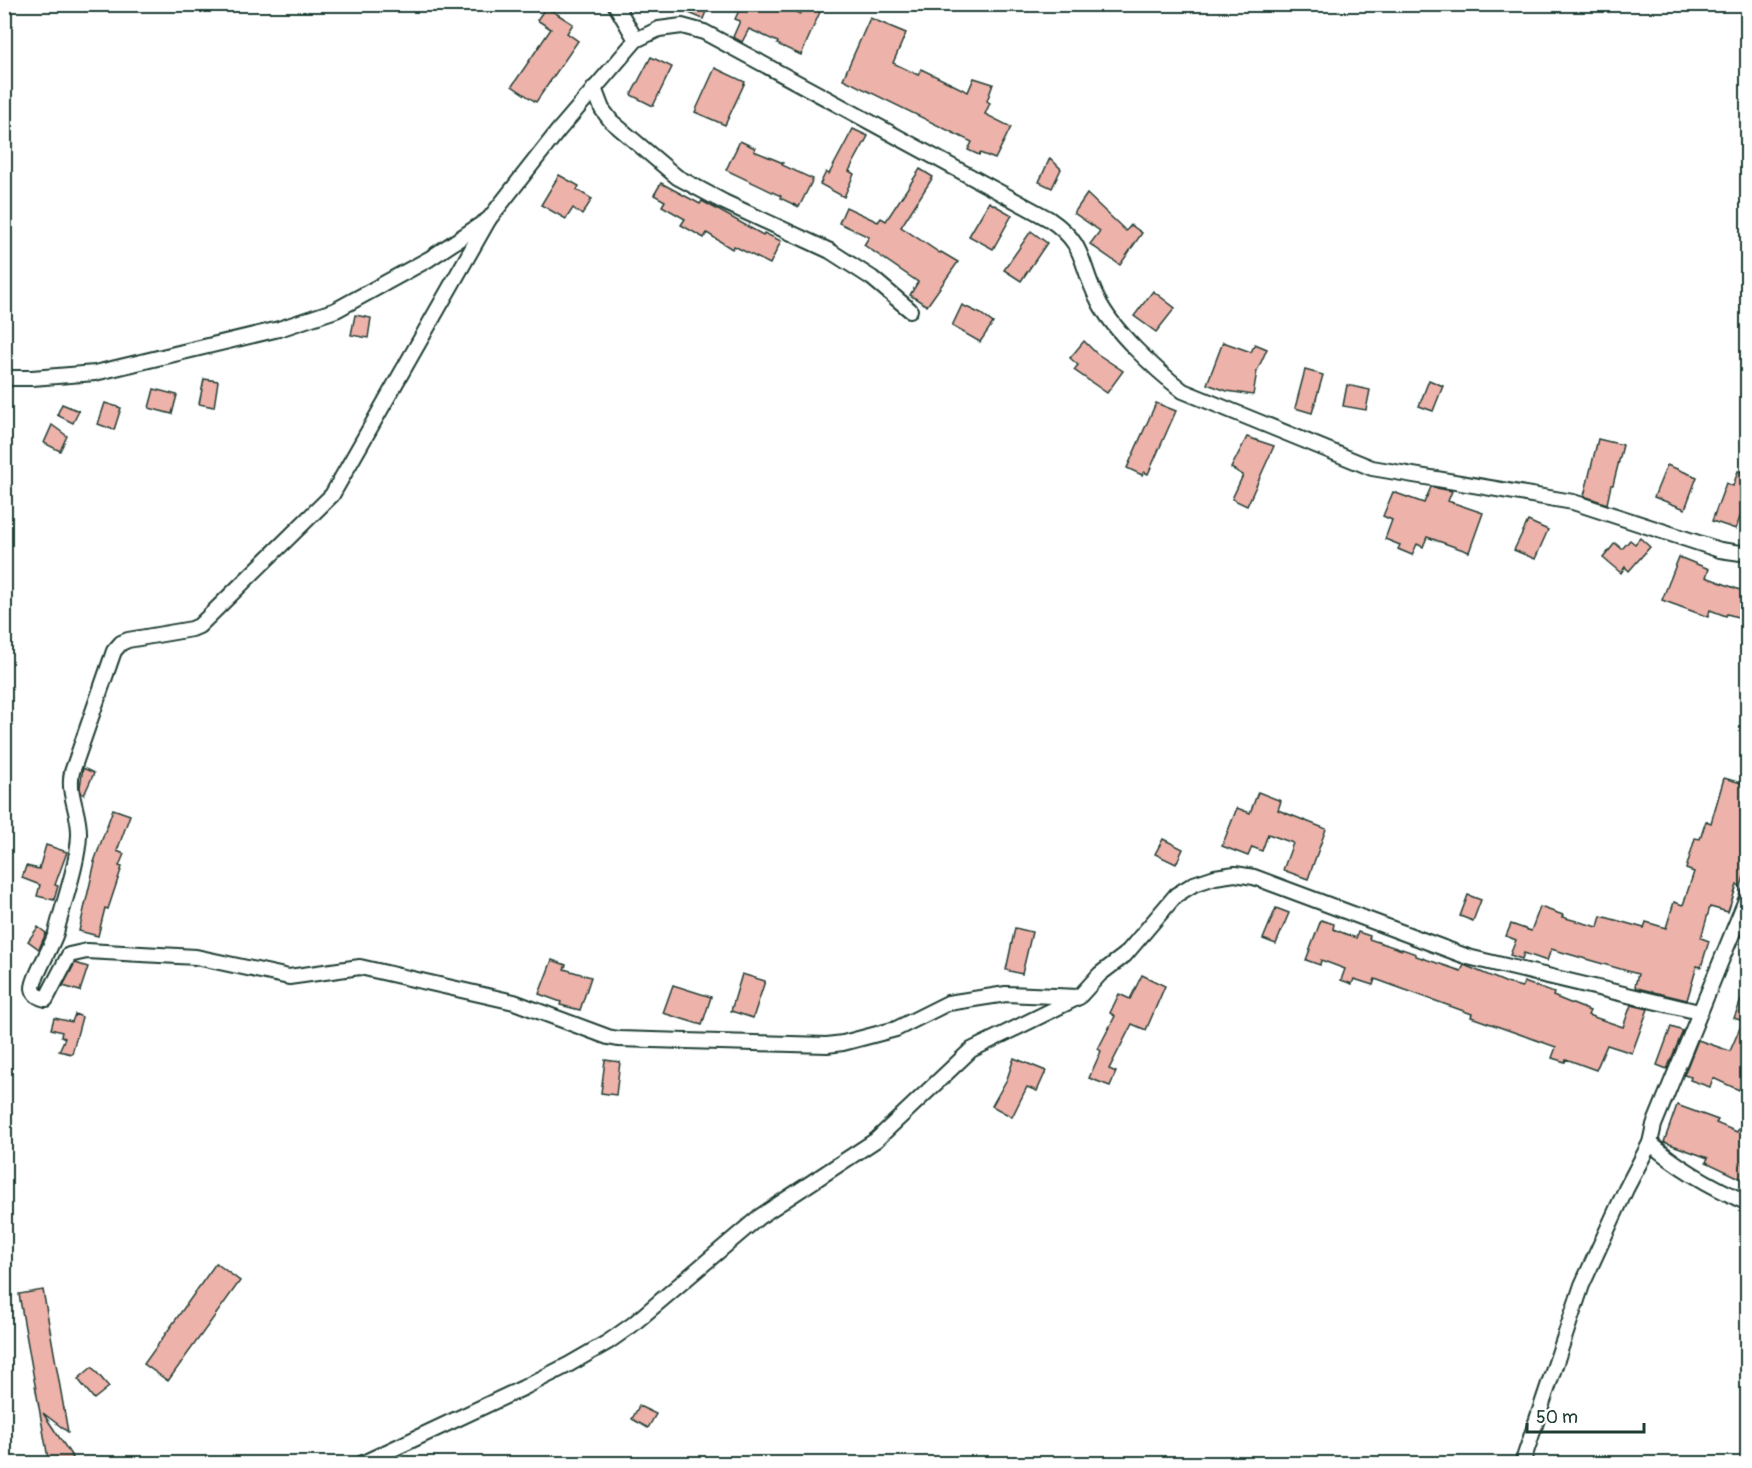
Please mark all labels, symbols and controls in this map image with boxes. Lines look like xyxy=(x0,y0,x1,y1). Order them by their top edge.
scale bar xyxy=(1527,1396,1644,1434)
text: 50 m xyxy=(1536,1406,1578,1429)

